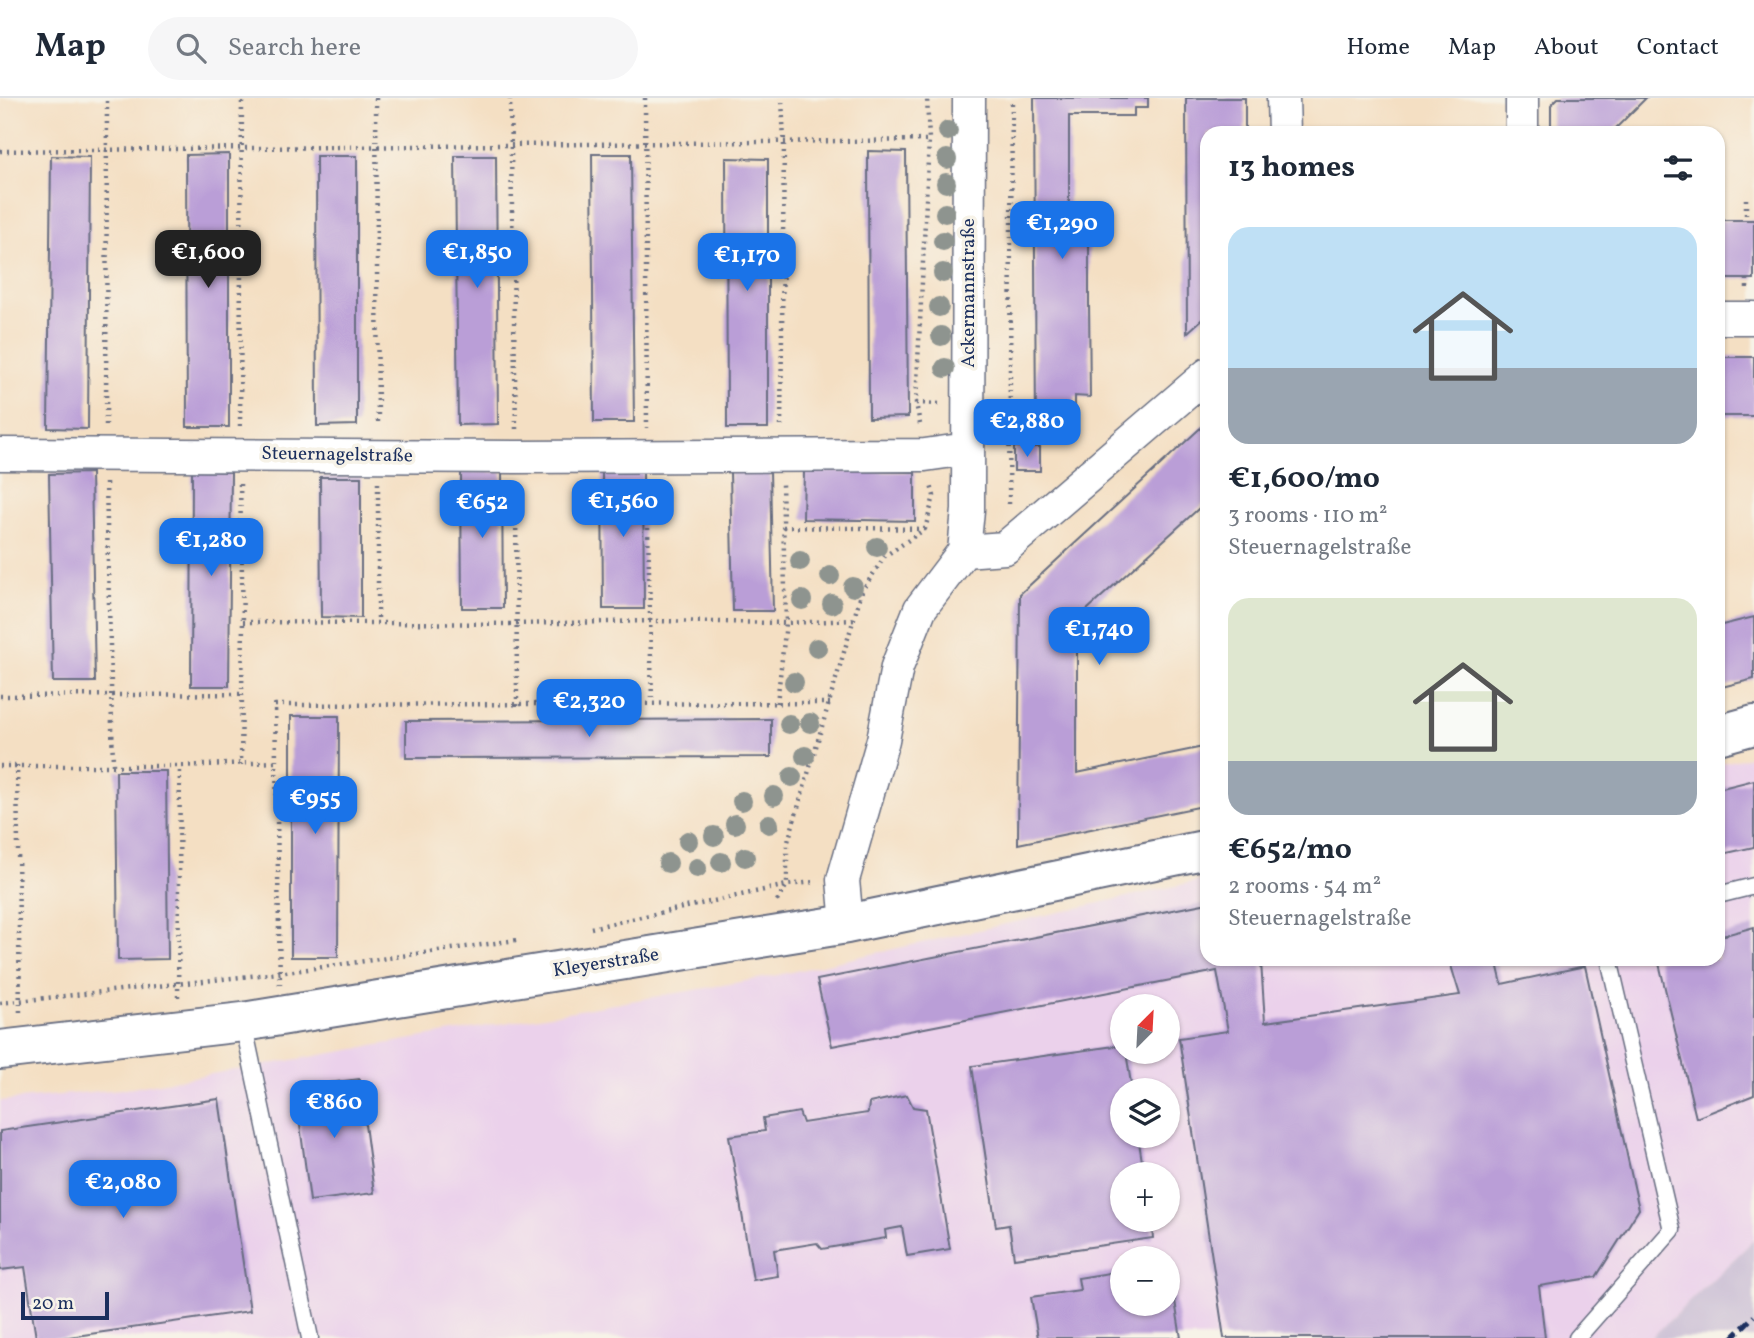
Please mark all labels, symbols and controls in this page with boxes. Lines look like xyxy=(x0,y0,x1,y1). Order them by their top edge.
search box xyxy=(148,17,638,80)
text: Map xyxy=(35,25,106,71)
icon: search xyxy=(172,29,210,67)
text: Search here xyxy=(228,30,361,66)
text: Home xyxy=(1346,31,1410,65)
text: Map xyxy=(1448,31,1496,65)
text: About xyxy=(1534,31,1599,65)
text: Contact xyxy=(1637,31,1719,65)
text: 13 homes xyxy=(1228,147,1355,189)
icon: filters xyxy=(1659,149,1697,187)
pin: €1,290 xyxy=(1005,202,1119,261)
text: €1,290 xyxy=(1026,208,1098,240)
street label: Ackermannstraße xyxy=(956,218,982,368)
pin: €1,600 xyxy=(151,230,265,290)
pin: €1,850 xyxy=(420,230,534,290)
pin: €1,170 xyxy=(690,234,804,293)
text: €1,600 xyxy=(171,237,245,269)
text: €1,850 xyxy=(442,237,512,269)
text: €1,170 xyxy=(714,240,780,272)
icon: home xyxy=(1400,273,1526,399)
pin: €2,880 xyxy=(970,400,1084,459)
text: €2,880 xyxy=(990,406,1064,438)
street label: Steuernagelstraße xyxy=(261,441,413,469)
text: €1,600/mo xyxy=(1228,458,1380,500)
pin: €652 xyxy=(441,480,523,540)
pin: €1,560 xyxy=(566,480,680,539)
text: €1,560 xyxy=(588,486,658,518)
text: €652 xyxy=(456,487,508,519)
text: 3 rooms · 110 m² xyxy=(1228,500,1388,532)
pin: €1,280 xyxy=(154,518,268,578)
text: €1,280 xyxy=(175,525,247,557)
text: Steuernagelstraße xyxy=(1228,532,1411,564)
pin: €1,740 xyxy=(1042,608,1156,667)
text: €1,740 xyxy=(1065,614,1133,646)
icon: home xyxy=(1400,644,1526,770)
pin: €2,320 xyxy=(532,680,646,739)
text: €2,320 xyxy=(553,686,625,718)
pin: €955 xyxy=(274,776,356,836)
text: €955 xyxy=(289,783,341,815)
text: €652/mo xyxy=(1228,829,1352,871)
text: 2 rooms · 54 m² xyxy=(1228,871,1381,903)
text: Steuernagelstraße xyxy=(1228,903,1411,935)
street label: Kleyerstraße xyxy=(551,942,661,984)
north arrow xyxy=(1110,994,1180,1064)
map controls xyxy=(1110,994,1180,1316)
button: layers xyxy=(1110,1078,1180,1148)
pin: €860 xyxy=(293,1080,375,1140)
text: €860 xyxy=(306,1087,362,1119)
pin: €2,080 xyxy=(66,1160,180,1220)
button: + xyxy=(1110,1162,1180,1232)
text: €2,080 xyxy=(85,1167,161,1199)
button: − xyxy=(1110,1246,1180,1316)
scale bar xyxy=(21,1289,108,1321)
text: 20 m xyxy=(32,1291,74,1317)

